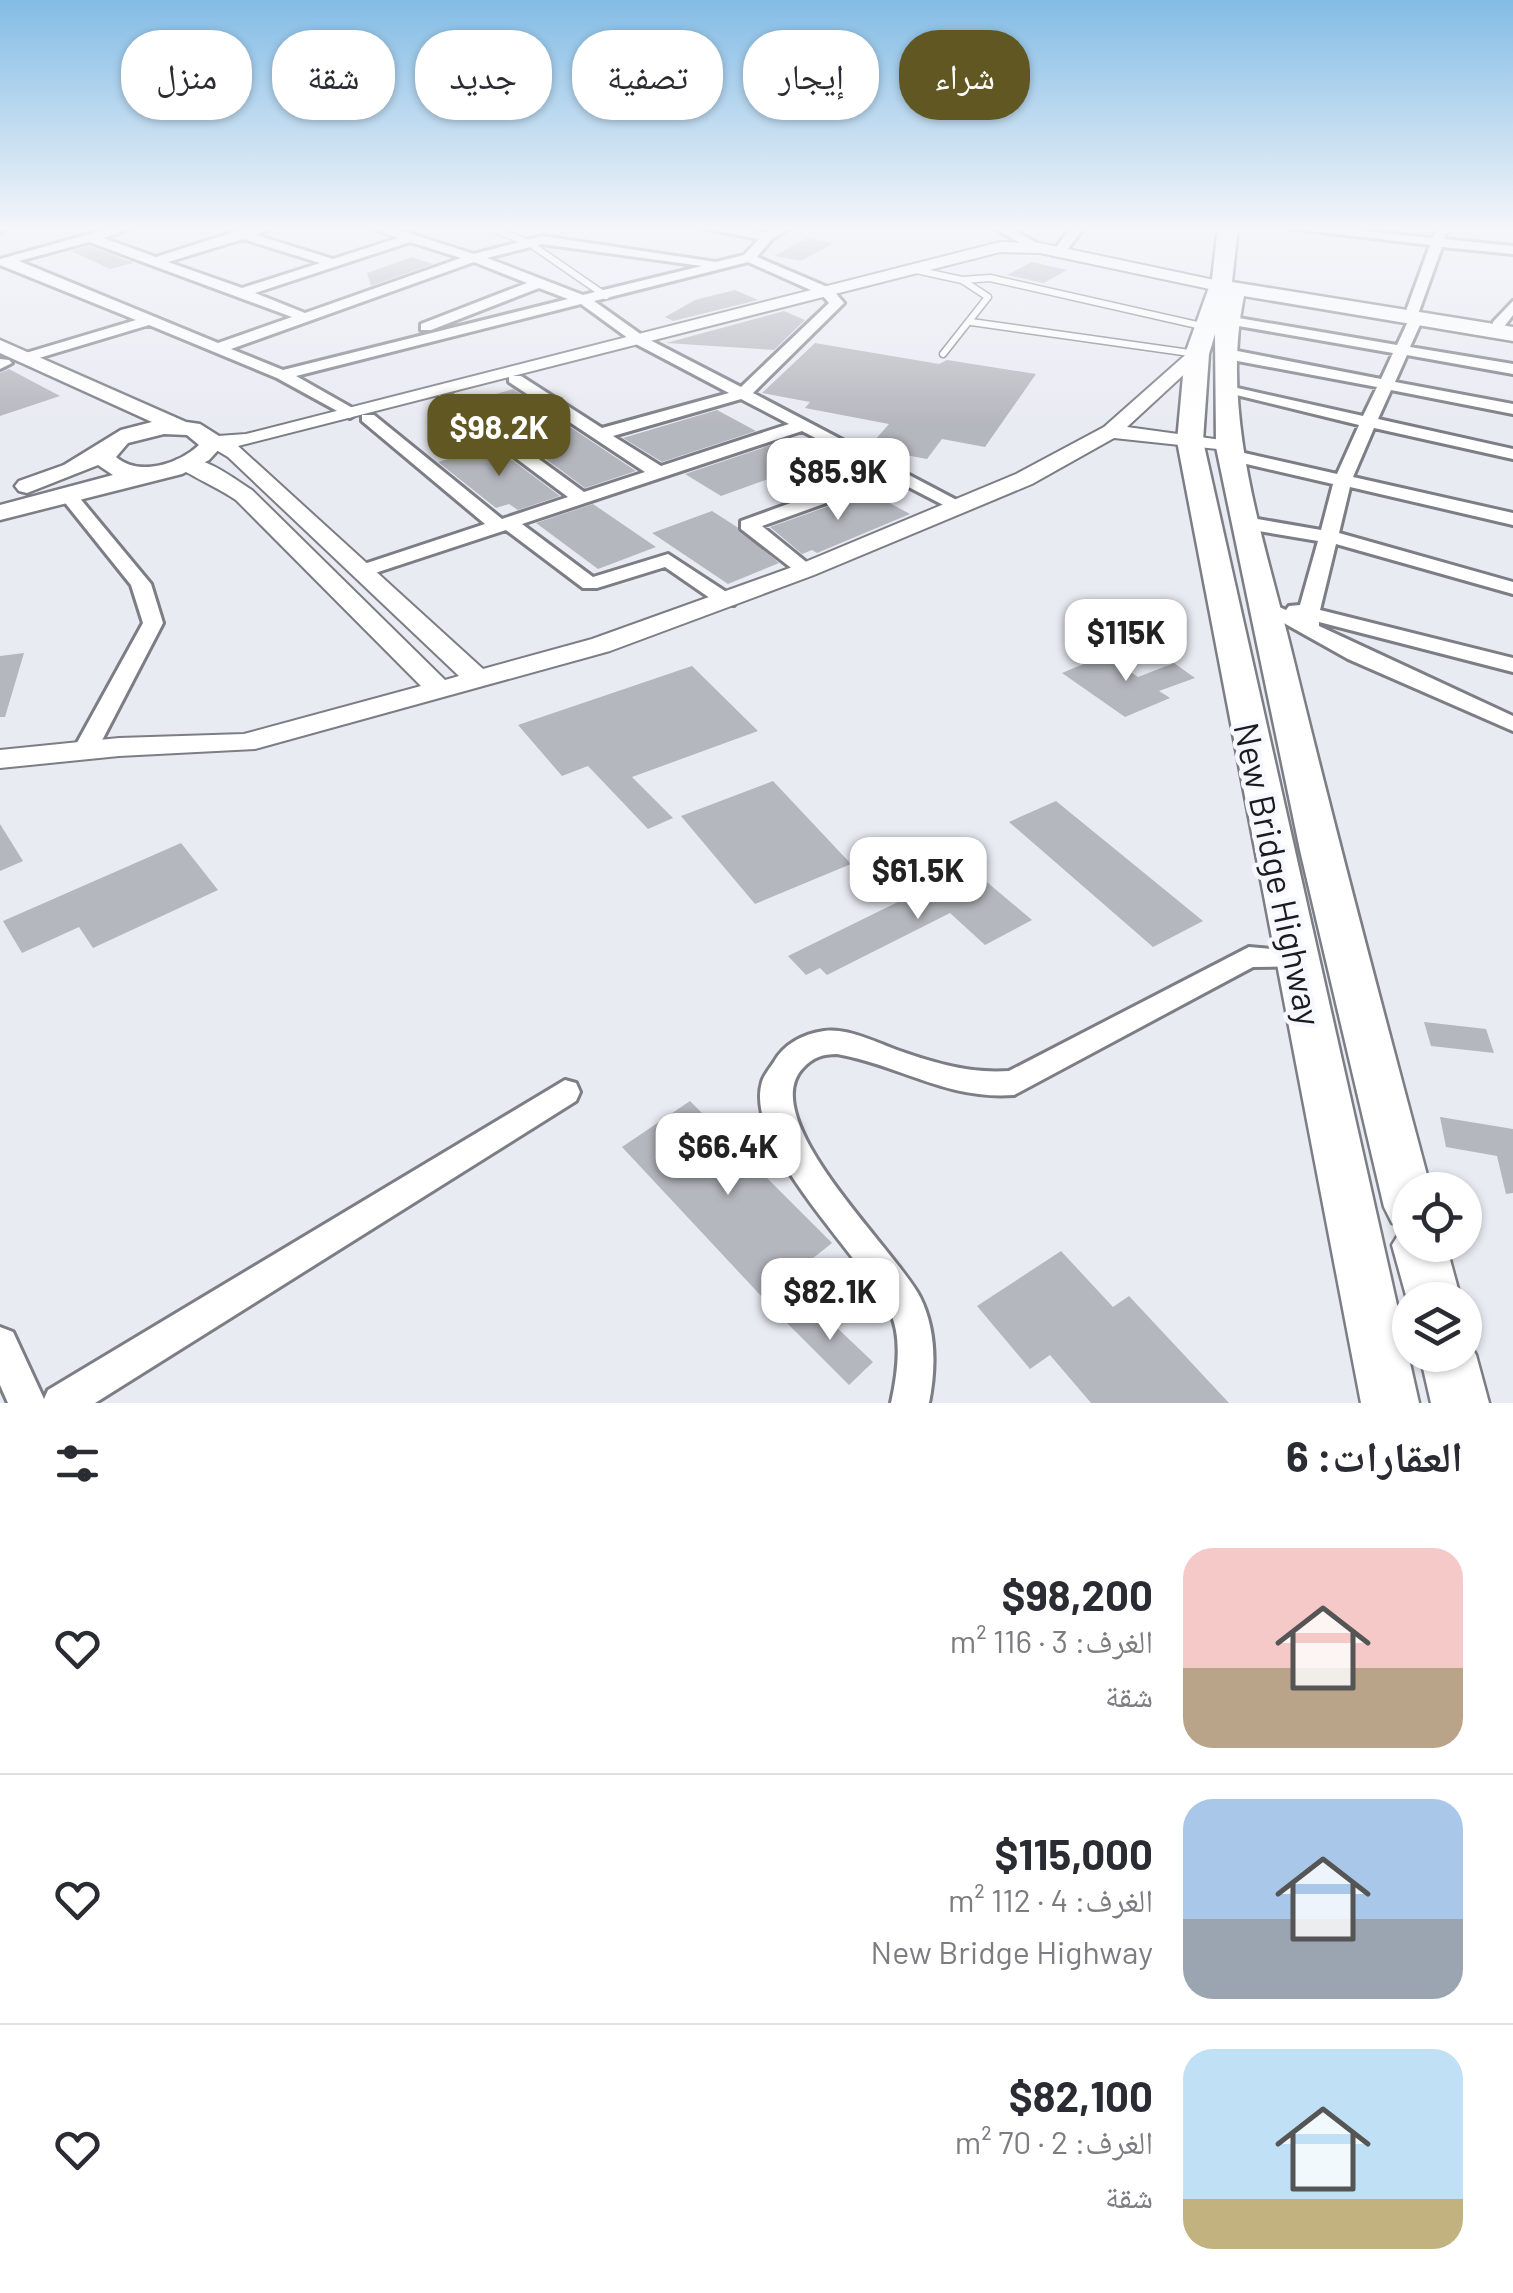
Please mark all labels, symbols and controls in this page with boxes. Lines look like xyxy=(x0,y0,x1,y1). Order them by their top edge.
chip: منزل xyxy=(121,30,252,120)
chip: شقة xyxy=(272,30,395,120)
chip: جديد xyxy=(415,30,552,120)
chip: تصفية xyxy=(572,30,723,120)
chip: إيجار xyxy=(743,30,879,120)
chip: شراء xyxy=(899,30,1030,120)
pin: $98.2K xyxy=(418,394,580,479)
text: $98.2K xyxy=(449,407,549,445)
pin: $85.9K xyxy=(757,438,919,523)
text: $85.9K xyxy=(789,451,887,489)
pin: $115K xyxy=(1056,599,1196,684)
text: $115K xyxy=(1087,612,1165,650)
street label: New Bridge Highway xyxy=(1226,719,1332,1029)
pin: $61.5K xyxy=(837,837,999,922)
text: $61.5K xyxy=(872,850,964,888)
pin: $66.4K xyxy=(647,1113,809,1198)
text: $66.4K xyxy=(678,1126,778,1164)
map controls xyxy=(1392,1172,1482,1372)
button: locate xyxy=(1392,1172,1482,1262)
pin: $82.1K xyxy=(749,1258,911,1343)
text: $82.1K xyxy=(783,1271,877,1309)
button: layers xyxy=(1392,1282,1482,1372)
text: العقارات: 6 xyxy=(1286,1430,1463,1480)
icon: filters xyxy=(50,1436,105,1491)
text: $98,200 xyxy=(1001,1569,1153,1619)
icon: home xyxy=(1263,1588,1383,1708)
icon: heart xyxy=(50,1621,105,1676)
text: الغرف: 3 · 116 m² xyxy=(950,1621,1153,1659)
text: شقة xyxy=(1105,1675,1153,1713)
text: $115,000 xyxy=(994,1828,1153,1878)
icon: home xyxy=(1263,1839,1383,1959)
icon: heart xyxy=(50,1872,105,1927)
text: الغرف: 4 · 112 m² xyxy=(948,1880,1153,1918)
text: New Bridge Highway xyxy=(871,1932,1153,1970)
text: $82,100 xyxy=(1009,2070,1153,2120)
icon: home xyxy=(1263,2089,1383,2209)
icon: heart xyxy=(50,2122,105,2177)
text: الغرف: 2 · 70 m² xyxy=(955,2122,1153,2160)
text: شقة xyxy=(1105,2176,1153,2214)

